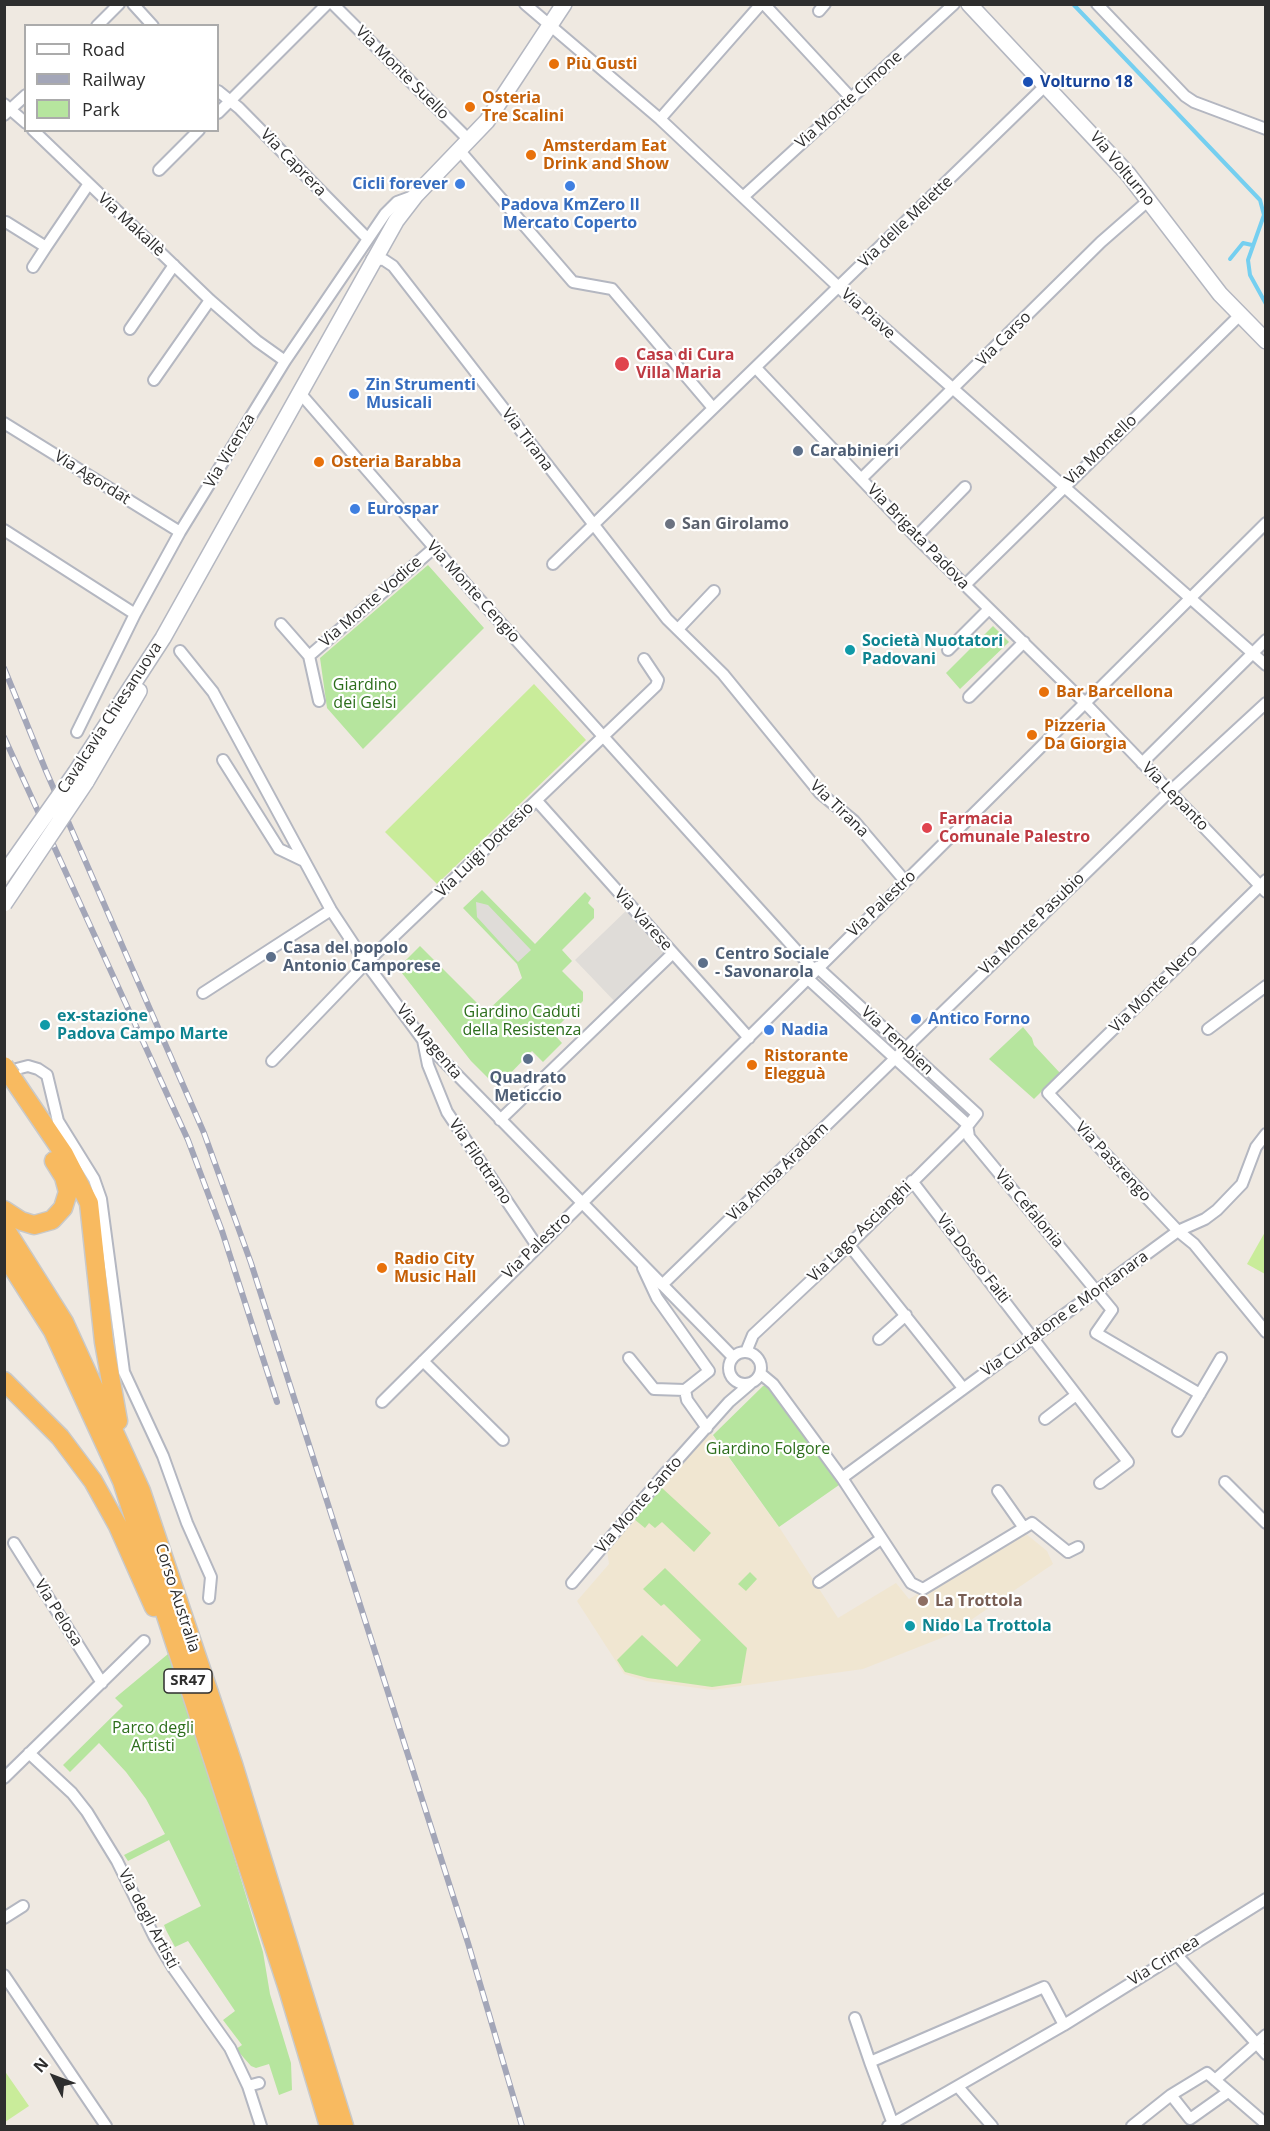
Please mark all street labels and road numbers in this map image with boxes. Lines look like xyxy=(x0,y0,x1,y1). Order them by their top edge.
street label: Via Monte Suello xyxy=(351,22,453,124)
street label: Via Monte Cimone xyxy=(792,47,906,153)
street label: Via Caprera xyxy=(256,125,330,201)
street label: Via Volturno xyxy=(1085,128,1159,210)
street label: Via delle Melette xyxy=(855,172,957,272)
street label: Via Makallè xyxy=(94,189,168,261)
street label: Via Piave xyxy=(837,285,899,343)
street label: Via Carso xyxy=(973,308,1035,370)
street label: Via Tirana xyxy=(497,405,557,475)
street label: Via Vicenza xyxy=(200,410,260,492)
street label: Via Montello xyxy=(1061,411,1141,489)
street label: Via Agordat xyxy=(50,447,134,509)
street label: Via Brigata Padova xyxy=(863,480,973,594)
street label: Via Monte Cengio xyxy=(422,537,524,647)
street label: Via Monte Vodice xyxy=(316,552,426,652)
street label: Cavalcavia Chiesanuova xyxy=(54,639,166,797)
street label: Via Lepanto xyxy=(1138,759,1212,835)
street label: Via Tirana xyxy=(806,777,872,841)
street label: Via Luigi Dottesio xyxy=(432,798,538,902)
street label: Via Palestro xyxy=(844,867,920,941)
street label: Via Monte Pasubio xyxy=(975,869,1089,979)
street label: Via Varese xyxy=(610,885,676,955)
street label: Via Monte Nero xyxy=(1106,941,1202,1037)
street label: Via Magenta xyxy=(392,1001,466,1083)
street label: Via Tembien xyxy=(857,1003,937,1079)
street label: Via Filottrano xyxy=(444,1116,516,1208)
street label: Via Pastrengo xyxy=(1071,1118,1155,1206)
street label: Via Amba Aradam xyxy=(723,1119,833,1225)
street label: Via Cefalonia xyxy=(991,1166,1067,1252)
street label: Via Lago Ascianghi xyxy=(804,1178,916,1286)
street label: Via Palestro xyxy=(499,1209,575,1283)
street label: Via Dosso Faiti xyxy=(932,1211,1014,1307)
street label: Via Curtatone e Montanara xyxy=(978,1247,1152,1381)
street label: Via Monte Santo xyxy=(592,1453,686,1557)
street label: Corso Australia xyxy=(150,1541,204,1655)
street label: Via Pelosa xyxy=(30,1576,86,1650)
road number: SR47 xyxy=(164,1669,212,1693)
street label: Via degli Artisti xyxy=(114,1866,182,1972)
street label: Via Crimea xyxy=(1125,1932,1203,1990)

